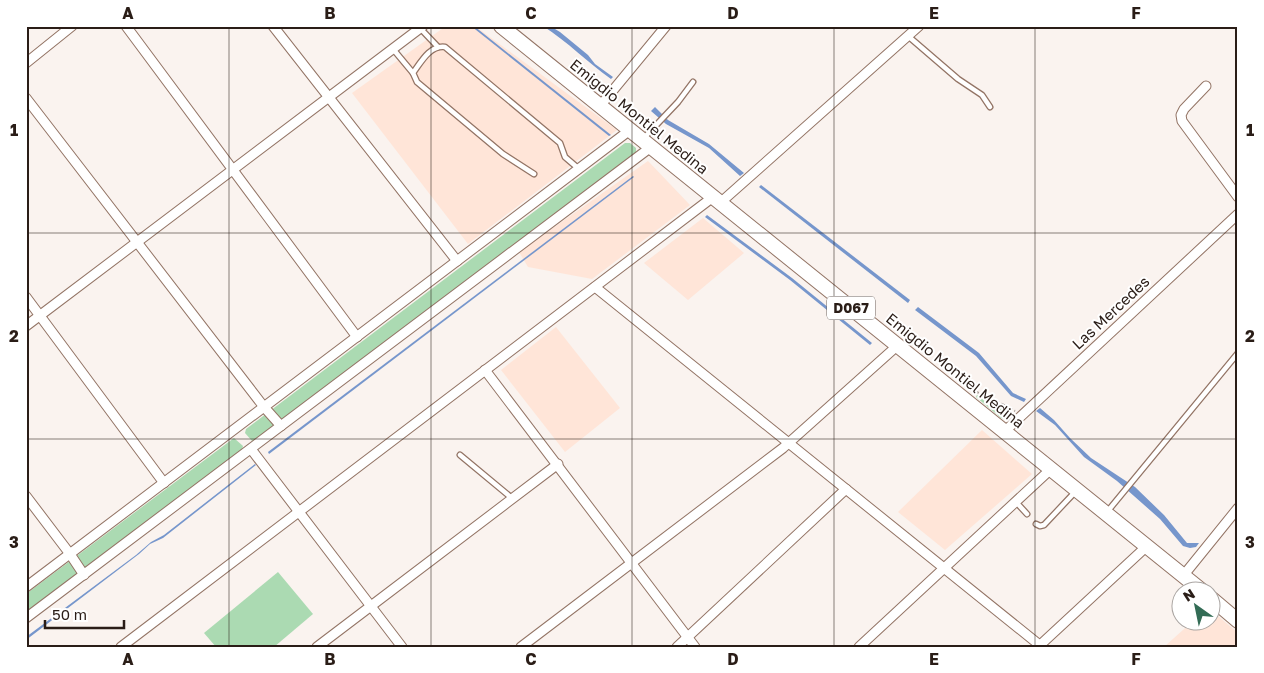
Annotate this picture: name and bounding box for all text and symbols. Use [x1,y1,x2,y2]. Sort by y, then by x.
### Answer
text: A [122,3,134,23]
text: B [324,3,336,23]
text: C [525,3,537,23]
text: D [727,3,739,23]
text: E [929,3,939,23]
text: F [1131,3,1141,23]
street label: Emigdio Montiel Medina [567,55,712,177]
text: 1 [10,120,18,140]
text: 1 [1246,120,1254,140]
street label: Las Mercedes [1068,272,1153,353]
road number: D067 [827,296,875,320]
street label: Emigdio Montiel Medina [883,309,1028,431]
text: 2 [9,326,19,346]
text: 2 [1245,326,1255,346]
text: 3 [9,532,19,552]
text: 3 [1245,532,1255,552]
north arrow [1172,580,1222,630]
text: N [1180,585,1198,605]
scale bar [45,598,124,630]
text: 50 m [52,605,87,623]
text: A [122,649,134,669]
text: B [324,649,336,669]
text: C [525,649,537,669]
text: D [727,649,739,669]
text: E [929,649,939,669]
text: F [1131,649,1141,669]

